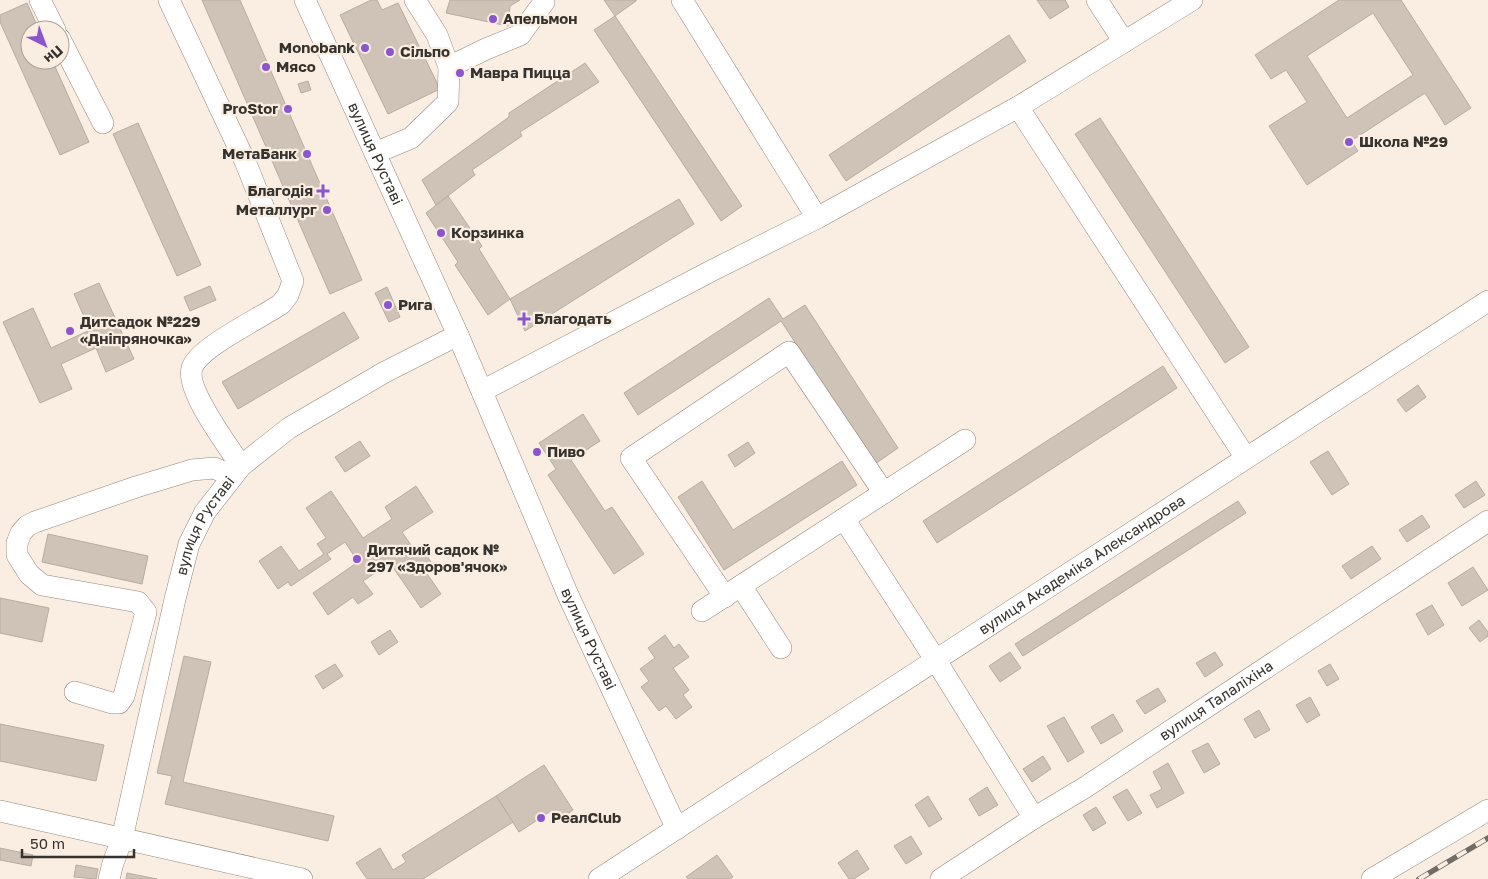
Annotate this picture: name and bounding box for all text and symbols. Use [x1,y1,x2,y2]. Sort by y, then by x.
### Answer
place label: Апельмон [503,9,578,27]
marker: Апельмон [487,13,499,25]
north arrow [20,20,70,70]
place label: Monobank [279,38,355,56]
text: Пн [41,42,67,68]
marker: Monobank [359,42,371,54]
place label: Сільпо [400,42,450,60]
marker: Сільпо [384,46,396,58]
place label: Мясо [276,57,316,75]
marker: Мясо [260,61,272,73]
place label: Мавра Пицца [470,63,571,81]
marker: Мавра Пицца [454,67,466,79]
place label: ProStor [223,99,278,117]
street label: вулиця Руставі [345,99,407,207]
marker: ProStor [282,103,294,115]
place label: Школа №29 [1359,132,1448,150]
marker: Школа №29 [1343,136,1355,148]
place label: МетаБанк [222,144,297,162]
marker: МетаБанк [301,148,313,160]
place label: Благодія [247,181,313,199]
marker: Благодія [317,185,329,197]
place label: Металлург [236,200,317,218]
marker: Металлург [321,204,333,216]
place label: Корзинка [451,223,524,241]
marker: Корзинка [435,227,447,239]
place label: Рига [398,295,433,313]
marker: Рига [382,299,394,311]
place label: Благодать [534,309,611,327]
place label: Дитсадок №229 «Дніпряночка» [80,312,201,347]
marker: Благодать [518,313,530,325]
marker: Дитсадок №229 «Дніпряночка» [64,325,76,337]
place label: Пиво [547,442,585,460]
marker: Пиво [531,446,543,458]
street label: вулиця Руставі [171,472,238,577]
street label: вулиця Академіка Александрова [975,490,1188,638]
place label: Дитячий садок № 297 «Здоров'ячок» [367,540,507,575]
marker: Дитячий садок № 297 «Здоров'ячок» [351,553,363,565]
street label: вулиця Руставі [558,585,621,692]
street label: вулиця Талаліхіна [1155,656,1276,744]
place label: РеалClub [551,808,621,826]
marker: РеалClub [535,812,547,824]
scale bar [22,826,135,858]
text: 50 m [30,834,65,852]

